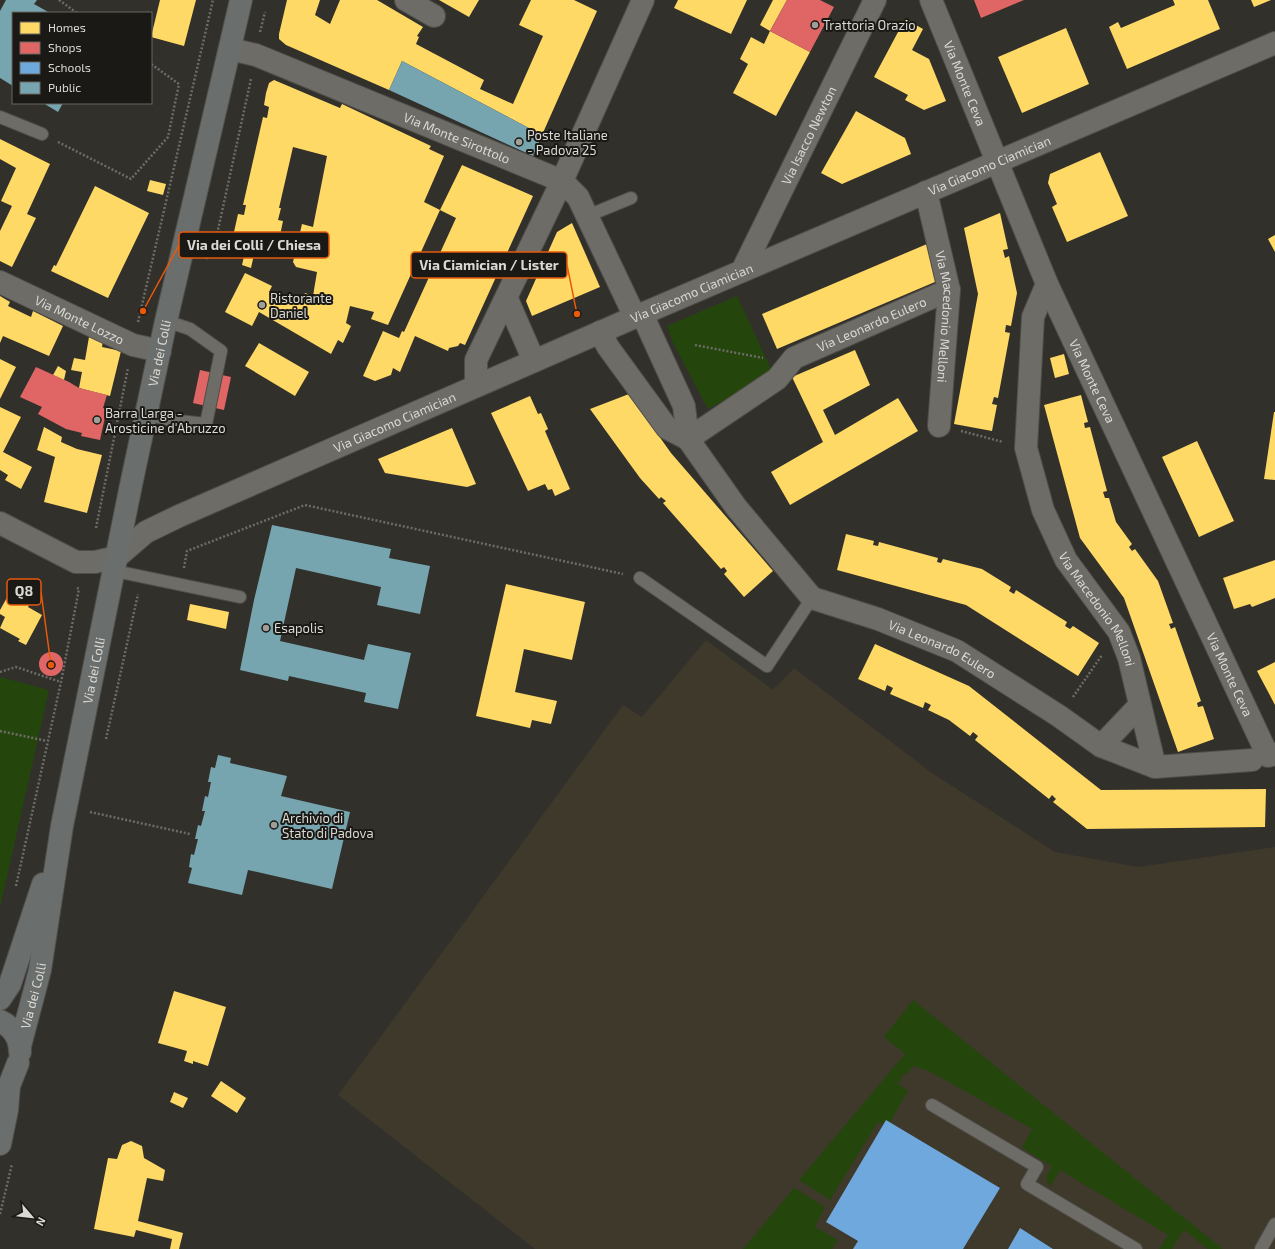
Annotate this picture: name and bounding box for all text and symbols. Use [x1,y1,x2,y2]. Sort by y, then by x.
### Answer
legend [12,12,152,104]
place label: Trattoria Orazio [823,17,916,33]
text: Homes [48,20,86,34]
marker: Trattoria Orazio [810,20,820,30]
street label: Via Monte Ceva [940,38,990,128]
text: Shops [48,40,82,54]
text: Schools [48,60,91,74]
text: Public [48,80,81,94]
street label: Via Isacco Newton [778,83,839,187]
street label: Via Monte Sirottolo [401,109,513,167]
place label: Poste Italiane - Padova 25 [527,127,608,158]
street label: Via Giacomo Ciamician [926,132,1053,199]
marker: Poste Italiane - Padova 25 [514,137,524,147]
callout: Via dei Colli / Chiesa [179,232,329,258]
text: Via dei Colli / Chiesa [187,236,321,253]
street label: Via Macedonio Melloni [932,249,957,383]
callout: Via Ciamician / Lister [411,252,567,278]
text: Via Ciamician / Lister [419,256,559,273]
street label: Via Giacomo Ciamician [628,259,755,326]
place label: Ristorante Daniel [270,290,332,321]
street label: Via Monte Lozzo [32,292,127,348]
street label: Via Leonardo Eulero [814,293,929,355]
marker: Ristorante Daniel [257,300,267,310]
street label: Via dei Colli [144,318,174,388]
street label: Via Monte Ceva [1066,337,1119,426]
street label: Via Giacomo Ciamician [331,388,458,456]
place label: Barra Larga - Arosticine d'Abruzzo [105,405,226,436]
marker: Barra Larga - Arosticine d'Abruzzo [92,415,102,425]
street label: Via Macedonio Melloni [1055,549,1139,668]
callout: Q8 [7,579,41,605]
text: Q8 [15,582,33,600]
street label: Via Leonardo Eulero [886,616,999,682]
place label: Esapolis [274,620,324,636]
marker: Esapolis [261,623,271,633]
street label: Via Monte Ceva [1203,630,1256,719]
street label: Via dei Colli [79,636,108,705]
place label: Archivio di Stato di Padova [282,810,374,841]
marker: Archivio di Stato di Padova [269,820,279,830]
street label: Via dei Colli [17,962,49,1030]
north arrow [12,1197,52,1237]
text: N [34,1215,49,1229]

